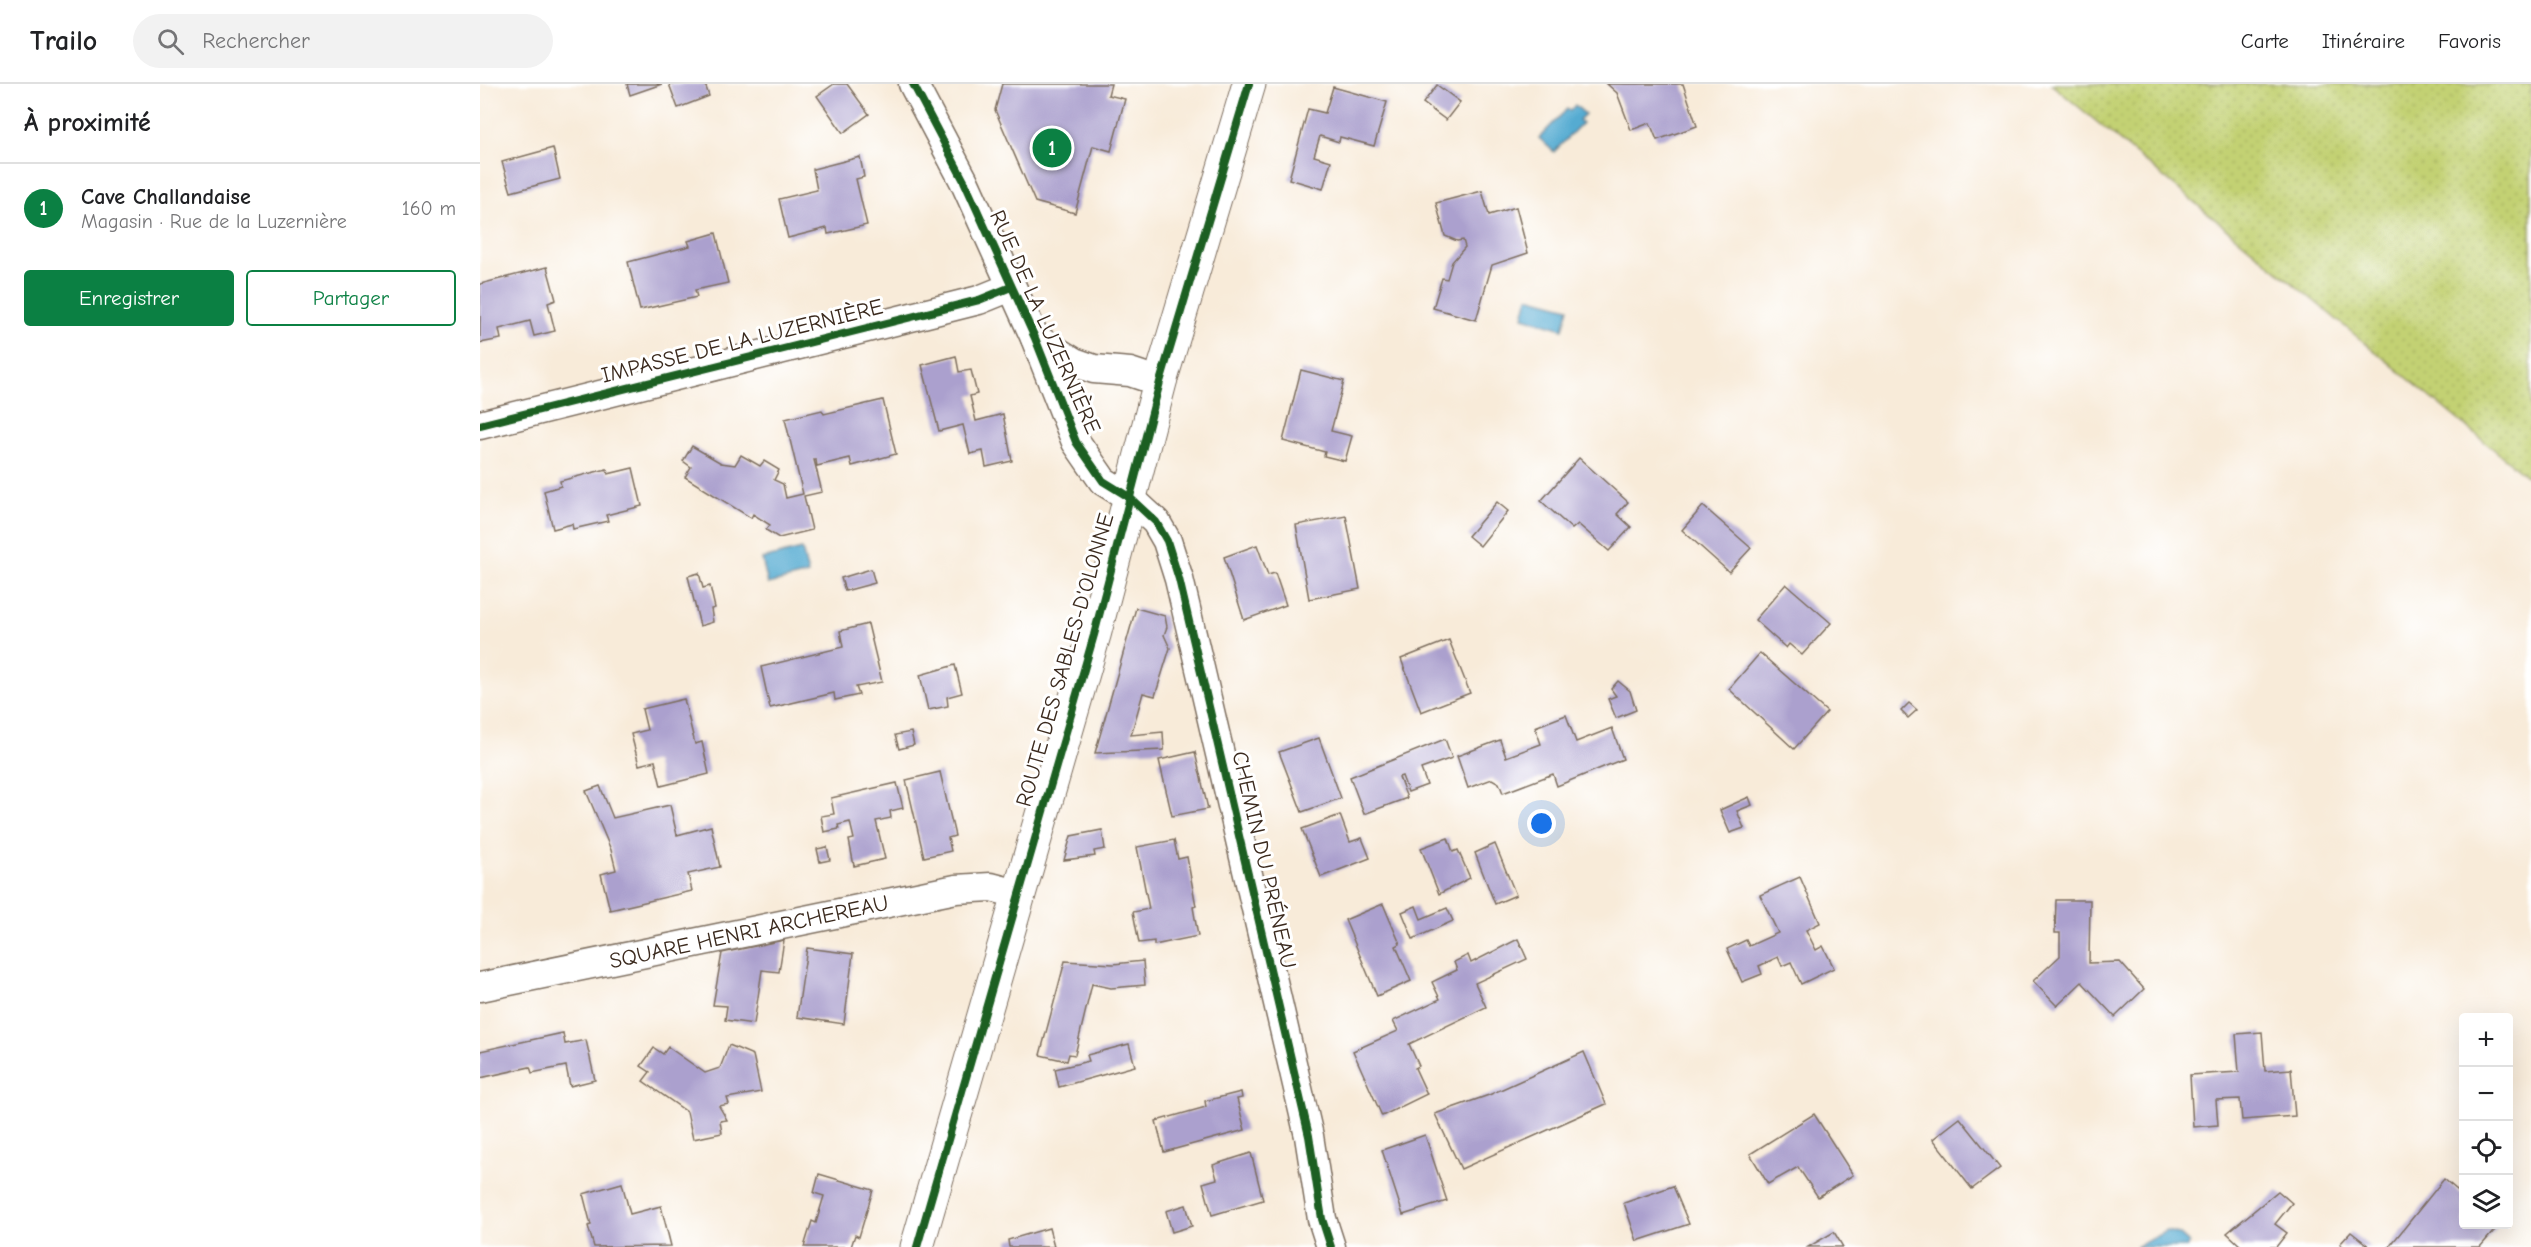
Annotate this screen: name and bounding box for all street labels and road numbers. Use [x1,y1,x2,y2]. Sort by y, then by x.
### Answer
street label: RUE DE LA LUZERNIÈRE [984,206,1106,438]
street label: IMPASSE DE LA LUZERNIÈRE [599,293,885,389]
street label: ROUTE DES SABLES-D'OLONNE [1011,510,1119,810]
street label: CHEMIN DU PRÉNEAU [1226,749,1302,971]
street label: SQUARE HENRI ARCHEREAU [607,890,891,974]

